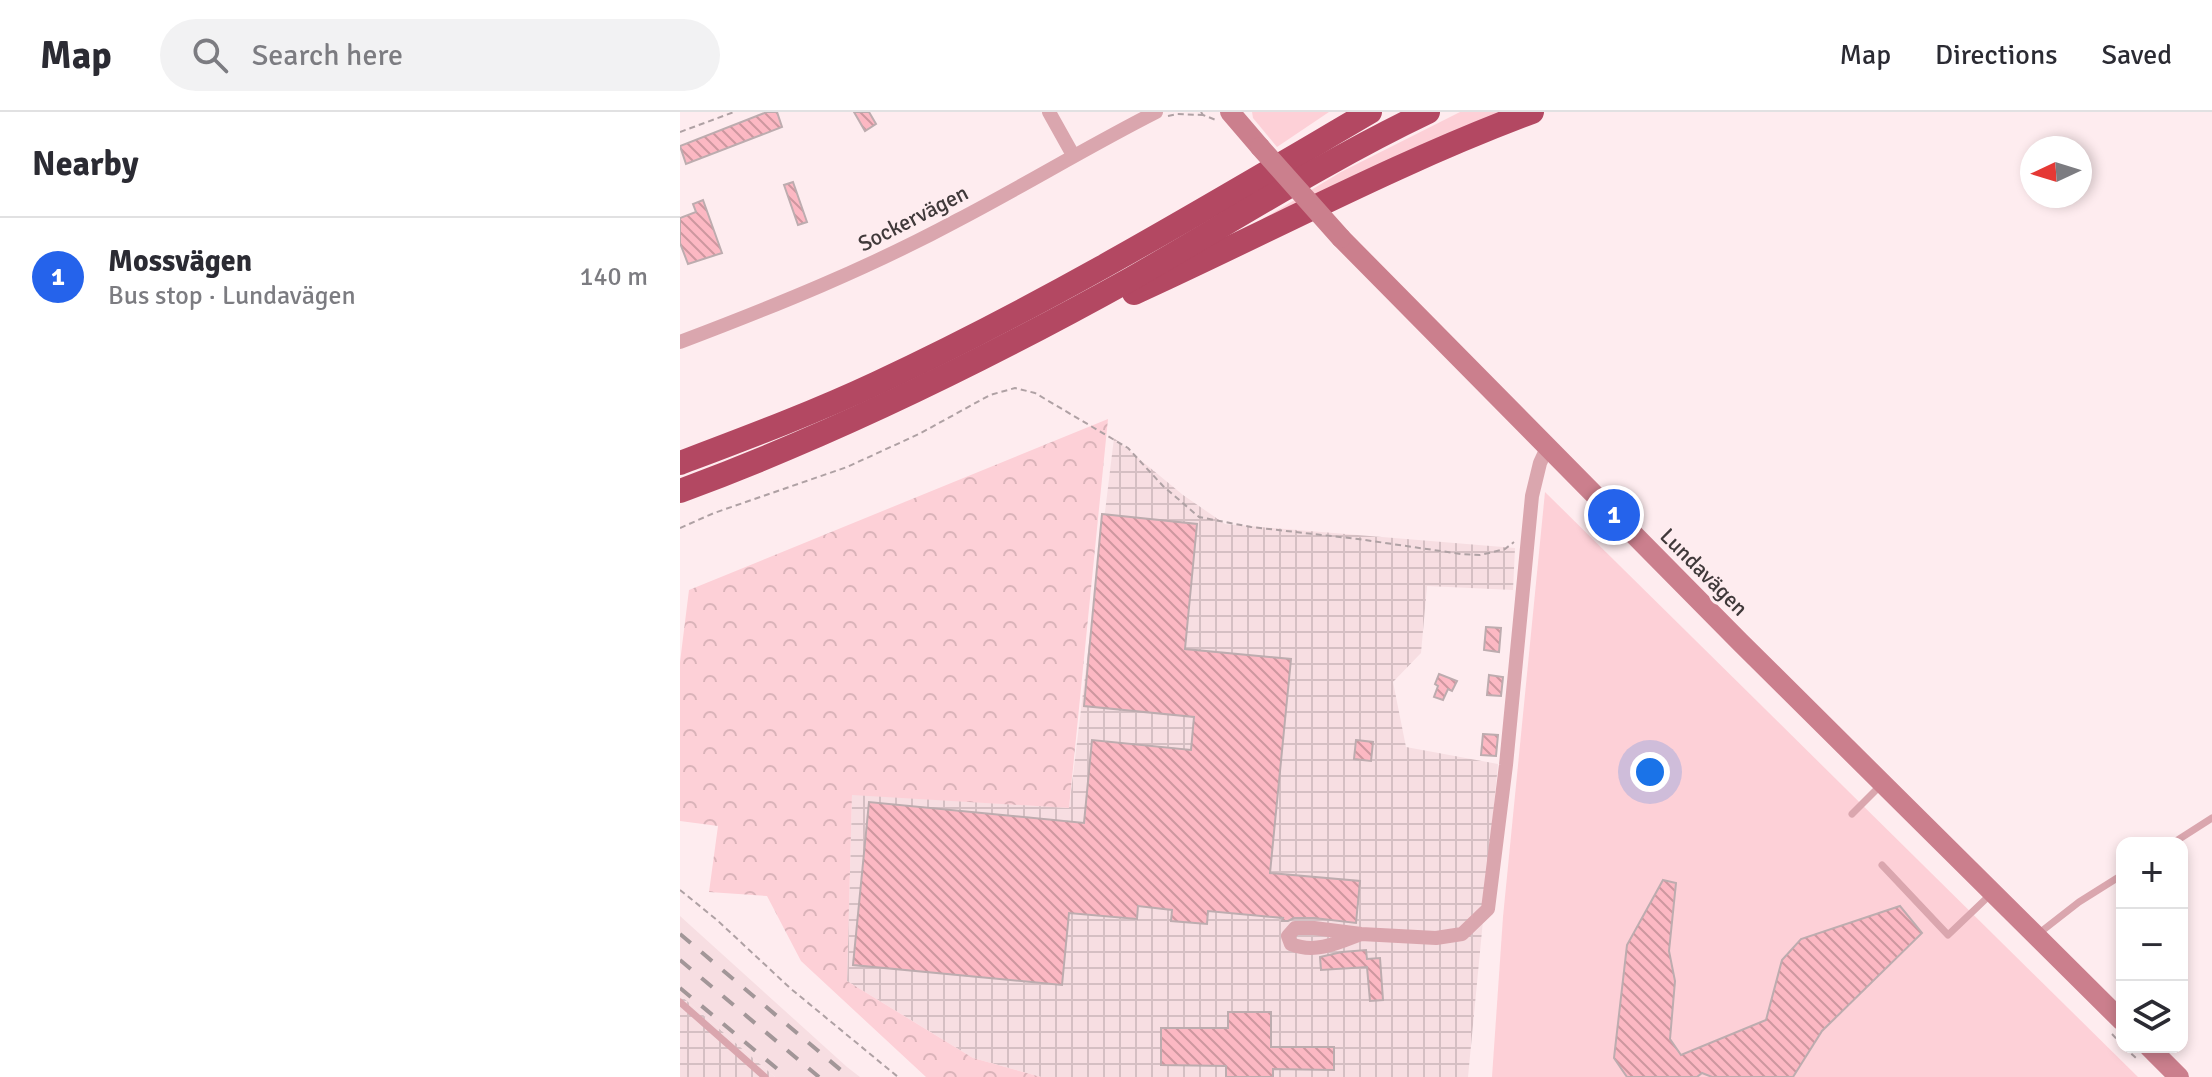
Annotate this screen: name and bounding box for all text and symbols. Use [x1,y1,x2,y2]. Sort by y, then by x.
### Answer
search box [160,19,720,91]
text: Map [40,32,112,79]
icon: search [188,33,232,77]
text: Search here [252,37,403,74]
text: Map [1839,38,1891,72]
text: Directions [1935,38,2057,72]
text: Saved [2101,38,2172,72]
north arrow [2020,136,2092,208]
text: Nearby [32,143,139,185]
street label: Sockervägen [853,179,973,257]
text: Mossvägen [108,243,252,280]
text: 1 [51,261,65,293]
text: 140 m [579,261,648,293]
text: Bus stop · Lundavägen [108,280,356,312]
pin: 1 [1588,485,1640,545]
street label: Lundavägen [1654,522,1754,622]
your location [1630,752,1670,792]
map controls [2116,837,2188,1053]
button: + [2116,837,2188,909]
button: − [2116,909,2188,981]
button: layers [2116,981,2188,1053]

